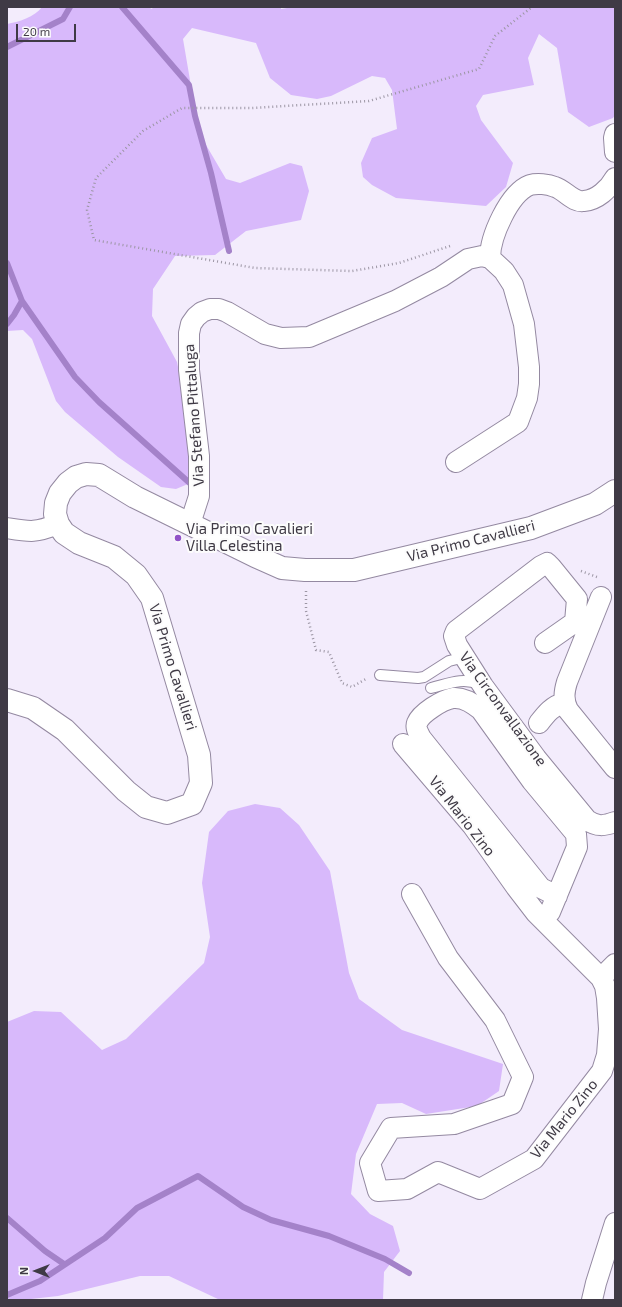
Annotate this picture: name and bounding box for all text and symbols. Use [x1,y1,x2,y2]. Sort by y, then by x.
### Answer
scale bar [18,16,78,42]
text: 20 m [23,24,50,38]
street label: Via Stefano Pittaluga [180,343,208,487]
street label: Via Primo Cavallieri [405,516,537,566]
place label: Via Primo Cavalieri Villa Celestina [186,520,313,555]
marker: Via Primo Cavalieri Villa Celestina [173,533,183,543]
street label: Via Primo Cavallieri [145,602,201,732]
street label: Via Circonvallazione [455,648,551,770]
street label: Via Mario Zino [425,772,499,860]
street label: Via Mario Zino [527,1076,601,1162]
north arrow [16,1251,56,1291]
text: N [17,1267,30,1275]

